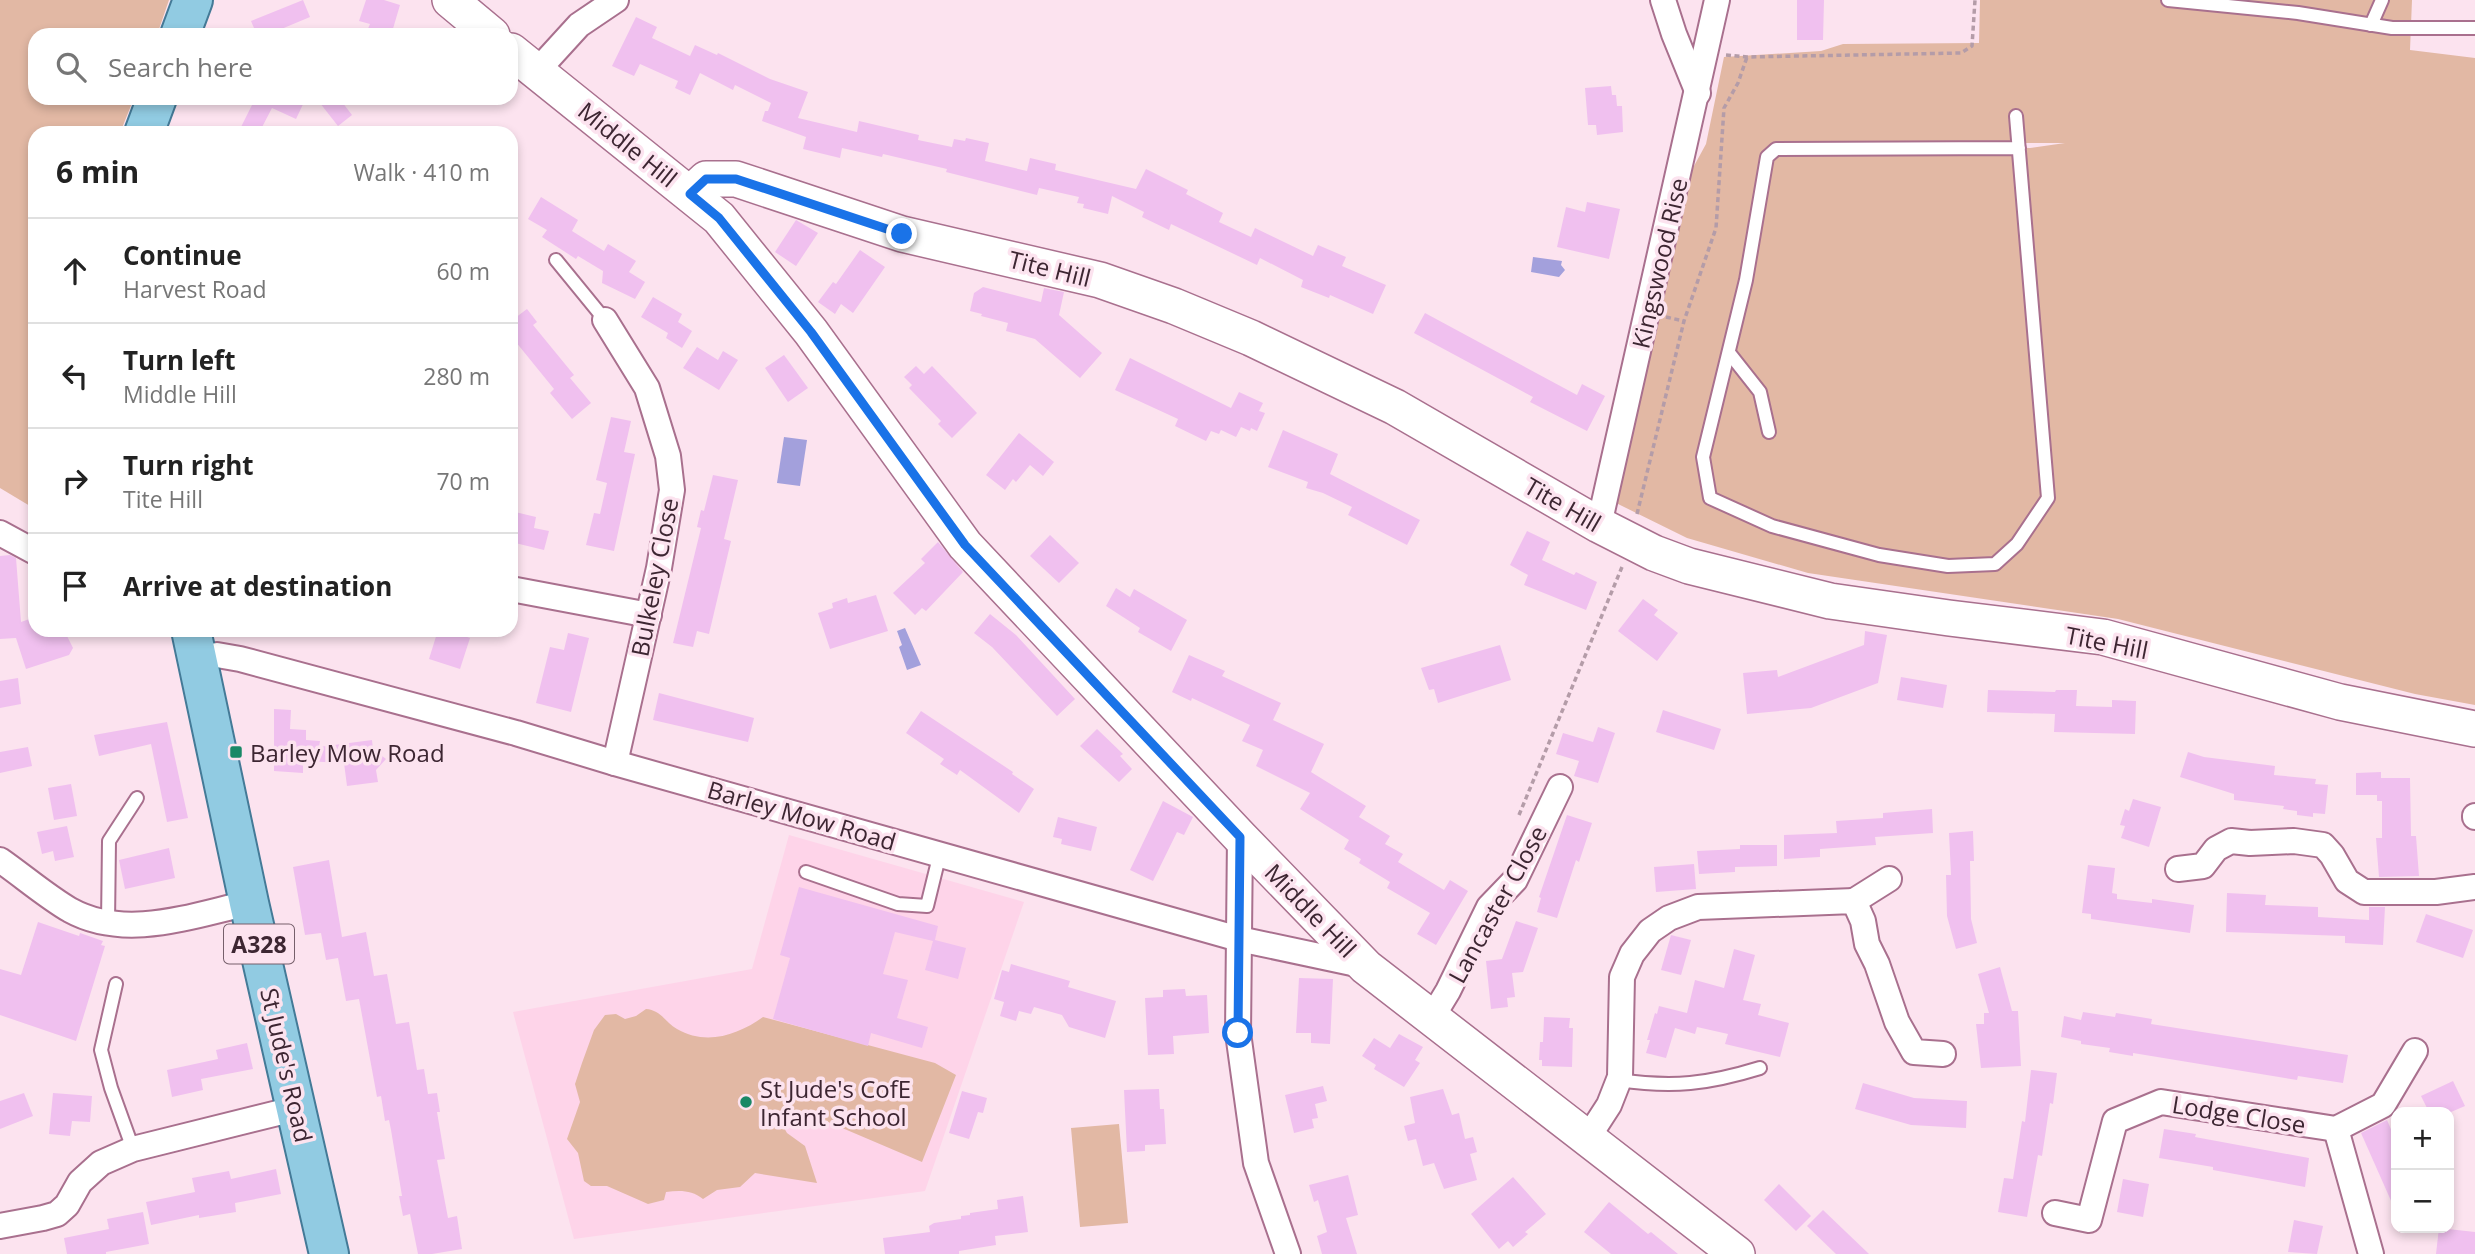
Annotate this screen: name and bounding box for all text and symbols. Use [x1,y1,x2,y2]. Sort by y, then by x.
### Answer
search box [28,28,518,105]
icon: search [52,48,90,86]
text: Search here [108,49,253,85]
street label: Middle Hill [572,94,684,194]
text: 6 min [56,151,139,192]
text: Walk · 410 m [353,156,490,188]
street label: Kingswood Rise [1623,174,1695,352]
route end [886,218,917,249]
text: Continue [123,237,242,273]
street label: Tite Hill [1006,242,1094,294]
icon: ahead [56,252,94,290]
text: 60 m [436,255,490,287]
text: Harvest Road [123,273,267,305]
text: Turn left [123,342,235,378]
icon: left [56,357,94,395]
text: 280 m [423,360,490,392]
text: Middle Hill [123,378,237,410]
text: Turn right [123,447,254,483]
icon: right [56,462,94,500]
text: 70 m [436,465,490,497]
street label: Tite Hill [1519,469,1607,539]
text: Tite Hill [123,483,203,515]
street label: Bulkeley Close [622,495,686,659]
icon: arrive [56,567,94,605]
text: Arrive at destination [123,568,392,604]
street label: Tite Hill [2063,618,2151,666]
place label: Barley Mow Road [250,736,445,769]
marker: Barley Mow Road [228,744,244,760]
street label: Barley Mow Road [704,772,900,858]
street label: Lancaster Close [1440,819,1554,989]
street label: Middle Hill [1258,856,1364,964]
road number: A328 [224,925,294,964]
street label: St Jude's Road [253,985,321,1145]
route start [1222,1017,1253,1048]
place label: St Jude's CofE Infant School [760,1072,911,1133]
street label: Lodge Close [2170,1087,2308,1141]
marker: St Jude's CofE Infant School [738,1094,754,1110]
map controls [2391,1107,2454,1233]
button: + [2391,1107,2454,1170]
button: − [2391,1170,2454,1233]

